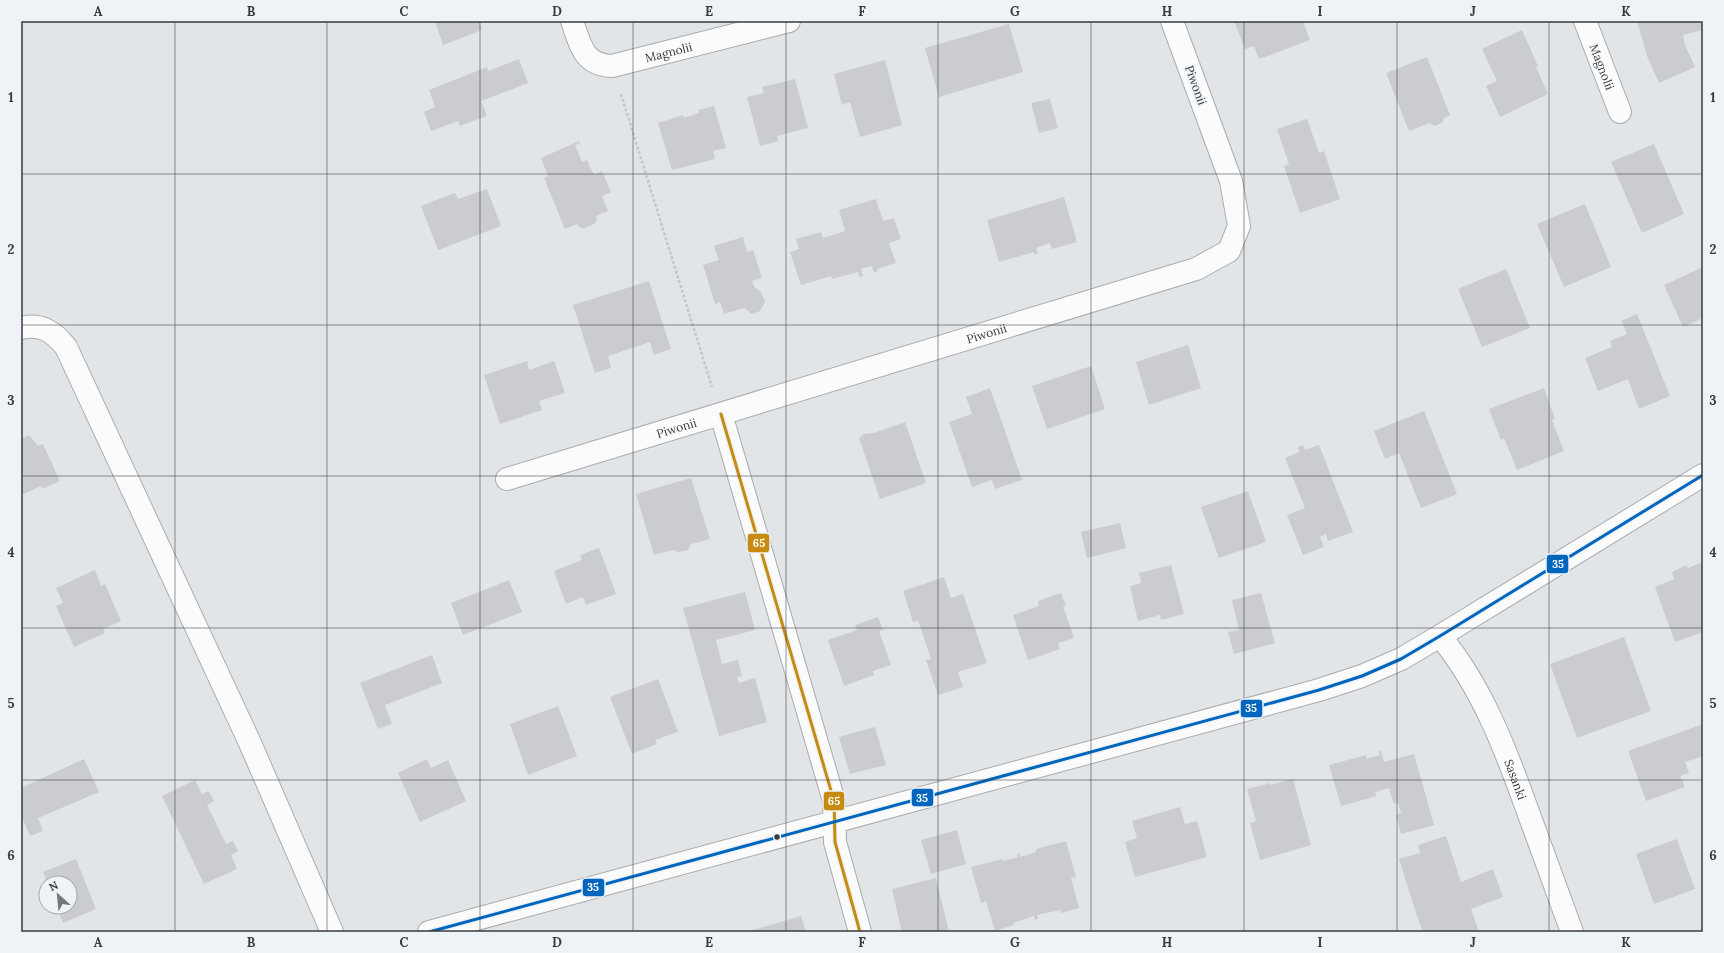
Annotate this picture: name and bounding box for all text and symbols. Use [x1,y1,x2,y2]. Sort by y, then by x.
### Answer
text: A [94,3,103,20]
text: B [247,3,256,20]
text: C [400,3,409,20]
text: D [552,3,562,20]
text: E [705,3,713,20]
text: F [858,3,866,20]
text: G [1010,3,1020,20]
text: H [1162,3,1172,20]
text: I [1317,3,1323,20]
text: J [1470,3,1476,20]
text: K [1621,3,1631,20]
street label: Magnolii [643,38,694,65]
street label: Magnolii [1587,42,1618,92]
street label: Piwonii [1182,63,1210,107]
text: 1 [8,89,14,106]
text: 1 [1710,89,1716,106]
text: 2 [8,241,15,258]
text: 2 [1710,241,1717,258]
street label: Piwonii [964,320,1008,346]
text: 3 [7,392,15,409]
text: 3 [1709,392,1717,409]
street label: Piwonii [654,414,698,441]
line badge: 65 [747,533,770,553]
text: 65 [753,536,765,550]
text: 4 [7,544,15,561]
text: 4 [1709,544,1717,561]
line badge: 35 [1546,554,1569,574]
text: 35 [1552,557,1564,571]
text: 5 [7,695,15,712]
text: 5 [1709,695,1717,712]
line badge: 35 [1240,699,1263,718]
text: 35 [1245,701,1257,715]
street label: Sasanki [1502,757,1530,802]
line badge: 35 [911,788,934,807]
line badge: 65 [823,791,845,811]
text: 35 [916,791,928,805]
text: 65 [828,794,840,808]
unlabelled marker [772,832,782,842]
text: 6 [7,847,15,864]
text: 6 [1709,847,1717,864]
north arrow [38,875,78,915]
text: N [46,878,61,894]
line badge: 35 [582,878,605,897]
text: 35 [587,880,599,894]
text: A [94,934,103,951]
text: B [247,934,256,951]
text: C [400,934,409,951]
text: D [552,934,562,951]
text: E [705,934,713,951]
text: F [858,934,866,951]
text: G [1010,934,1020,951]
text: H [1162,934,1172,951]
text: I [1317,934,1323,951]
text: J [1470,934,1476,951]
text: K [1621,934,1631,951]

